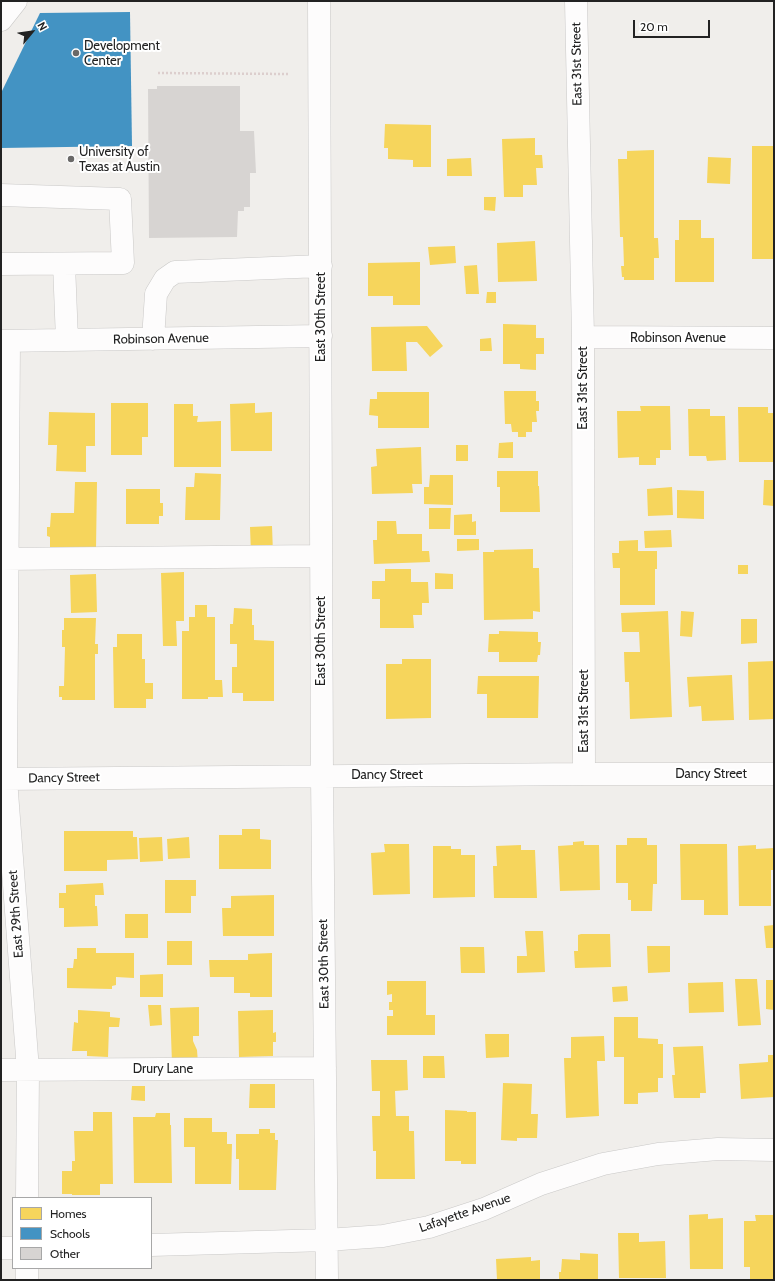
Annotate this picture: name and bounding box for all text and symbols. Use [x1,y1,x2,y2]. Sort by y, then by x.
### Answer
north arrow [12,12,52,52]
scale bar [635,12,712,38]
text: N [34,19,51,33]
text: 20 m [640,19,668,34]
street label: East 31st Street [568,22,586,106]
place label: Development Center [84,38,160,69]
marker: Development Center [71,48,81,58]
place label: University of Texas at Austin [79,144,160,175]
marker: University of Texas at Austin [66,154,76,164]
street label: East 30th Street [313,272,329,362]
street label: Robinson Avenue [113,330,209,348]
street label: Robinson Avenue [630,330,726,346]
street label: East 31st Street [575,346,591,430]
street label: East 30th Street [313,596,329,686]
street label: East 31st Street [576,669,592,753]
street label: Dancy Street [675,766,747,782]
street label: Dancy Street [351,767,423,783]
street label: Dancy Street [28,770,100,786]
street label: East 29th Street [5,870,27,958]
street label: East 30th Street [315,919,333,1009]
street label: Drury Lane [133,1061,193,1077]
street label: Lafayette Avenue [417,1190,513,1236]
legend [12,1197,152,1269]
text: Homes [50,1206,87,1221]
text: Schools [50,1226,90,1241]
text: Other [50,1246,80,1261]

